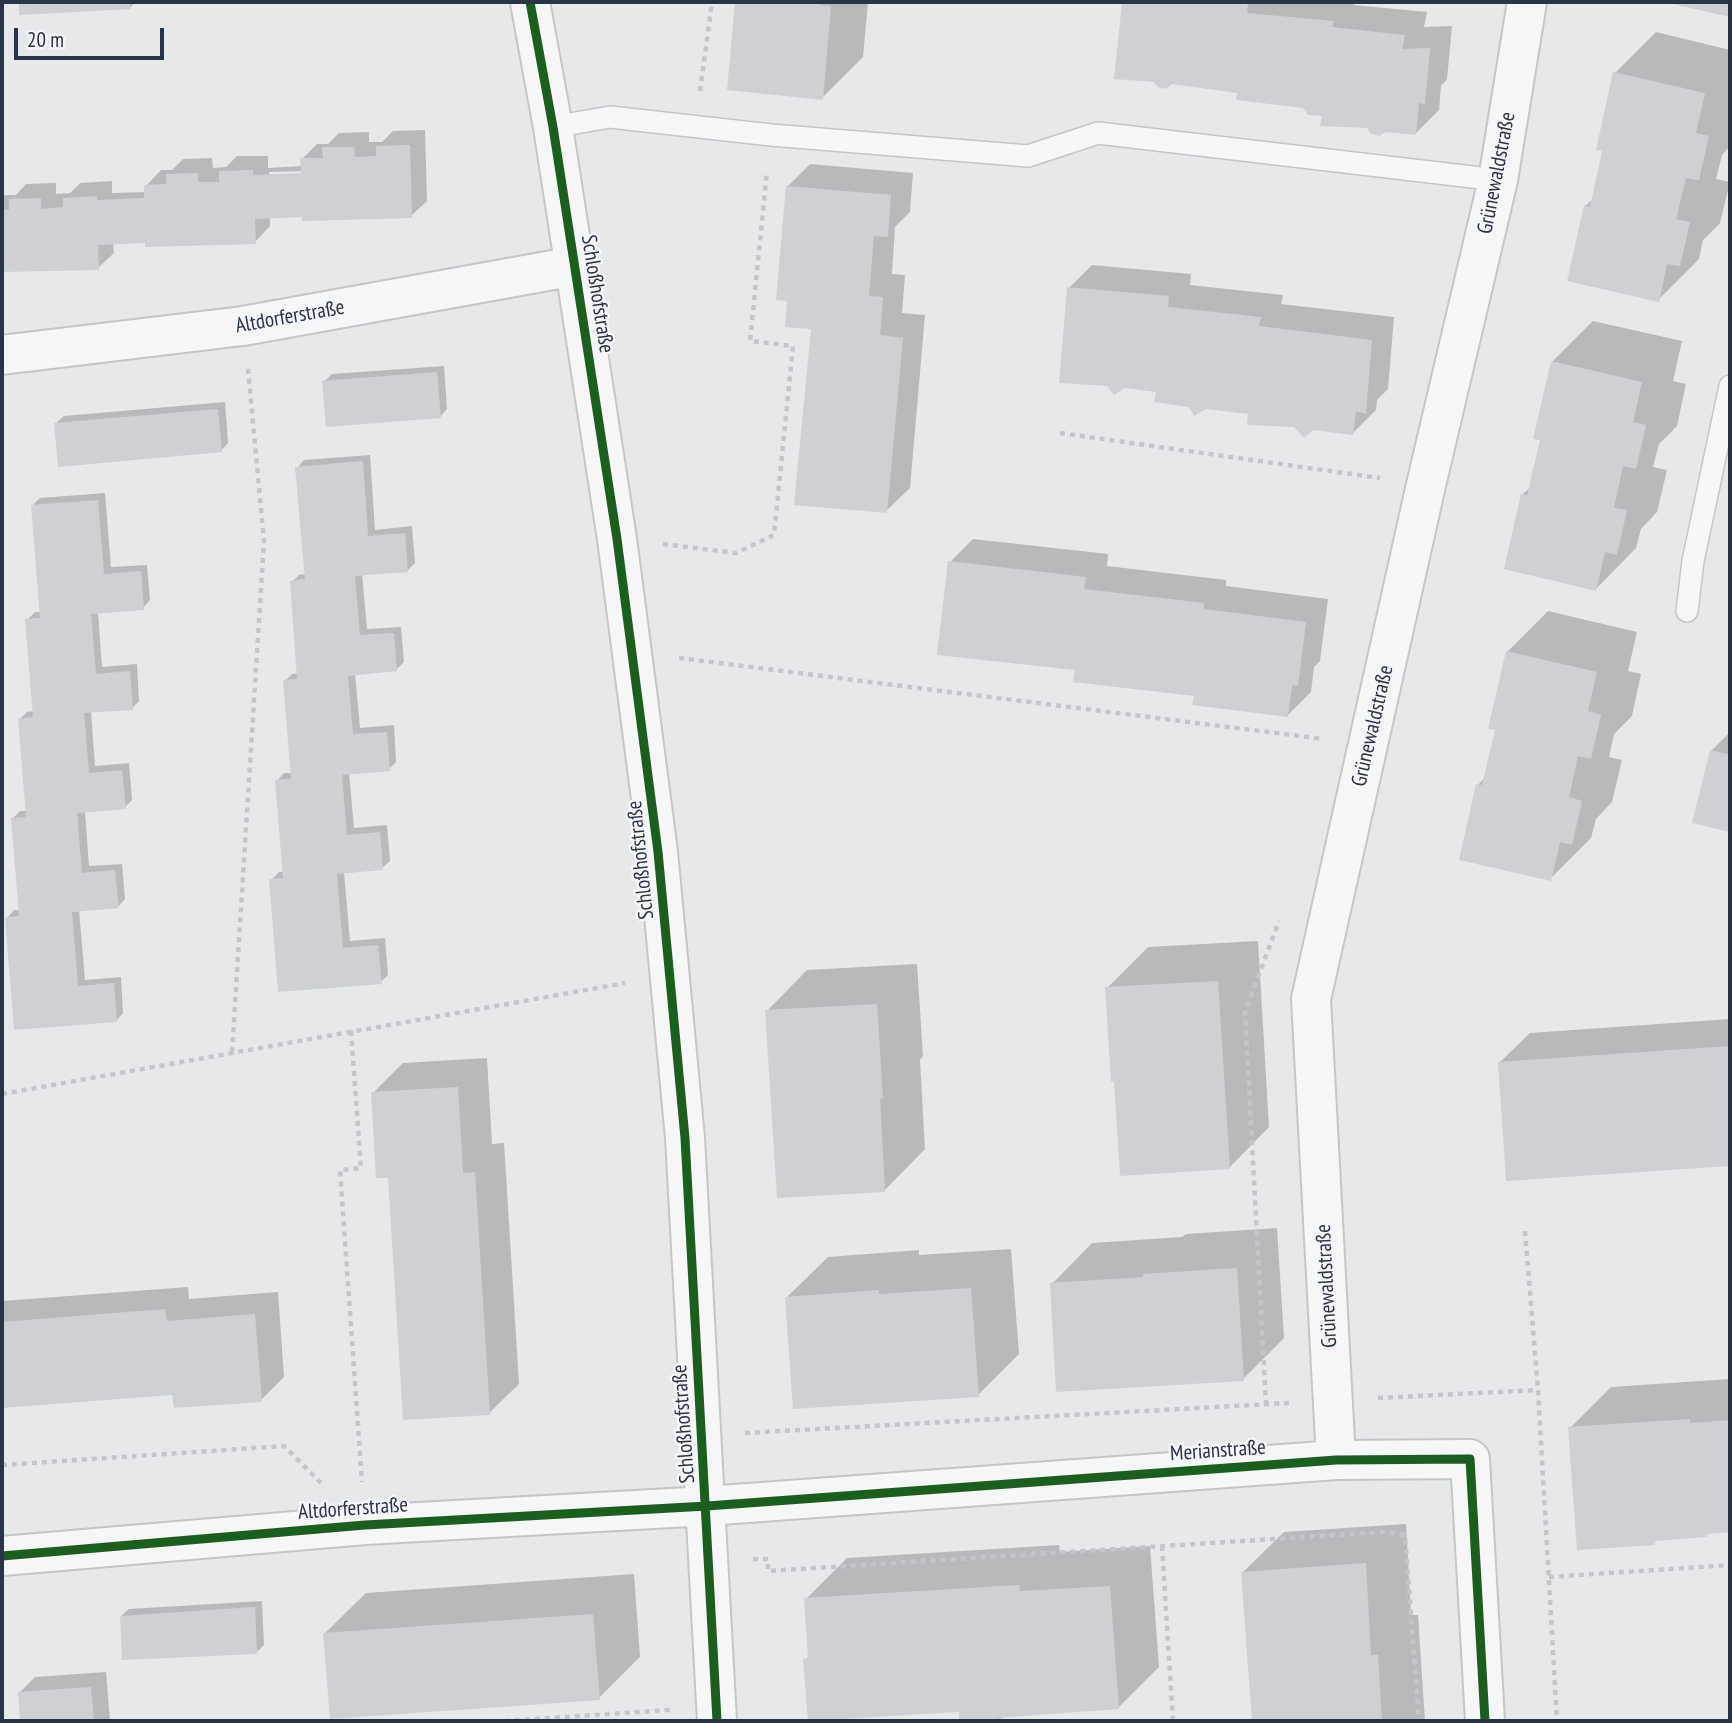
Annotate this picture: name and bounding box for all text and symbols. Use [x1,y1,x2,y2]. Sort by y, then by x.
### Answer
scale bar [18,14,168,58]
text: 20 m [27,26,64,53]
street label: Grünewaldstraße [1473,110,1521,236]
street label: Schloßhofstraße [575,233,619,355]
street label: Altdorferstraße [234,295,346,339]
street label: Grünewaldstraße [1347,663,1399,789]
street label: Schloßhofstraße [622,799,660,921]
street label: Grünewaldstraße [1311,1224,1343,1348]
street label: Schloßhofstraße [667,1364,701,1484]
street label: Merianstraße [1169,1435,1267,1467]
street label: Altdorferstraße [297,1493,409,1525]

